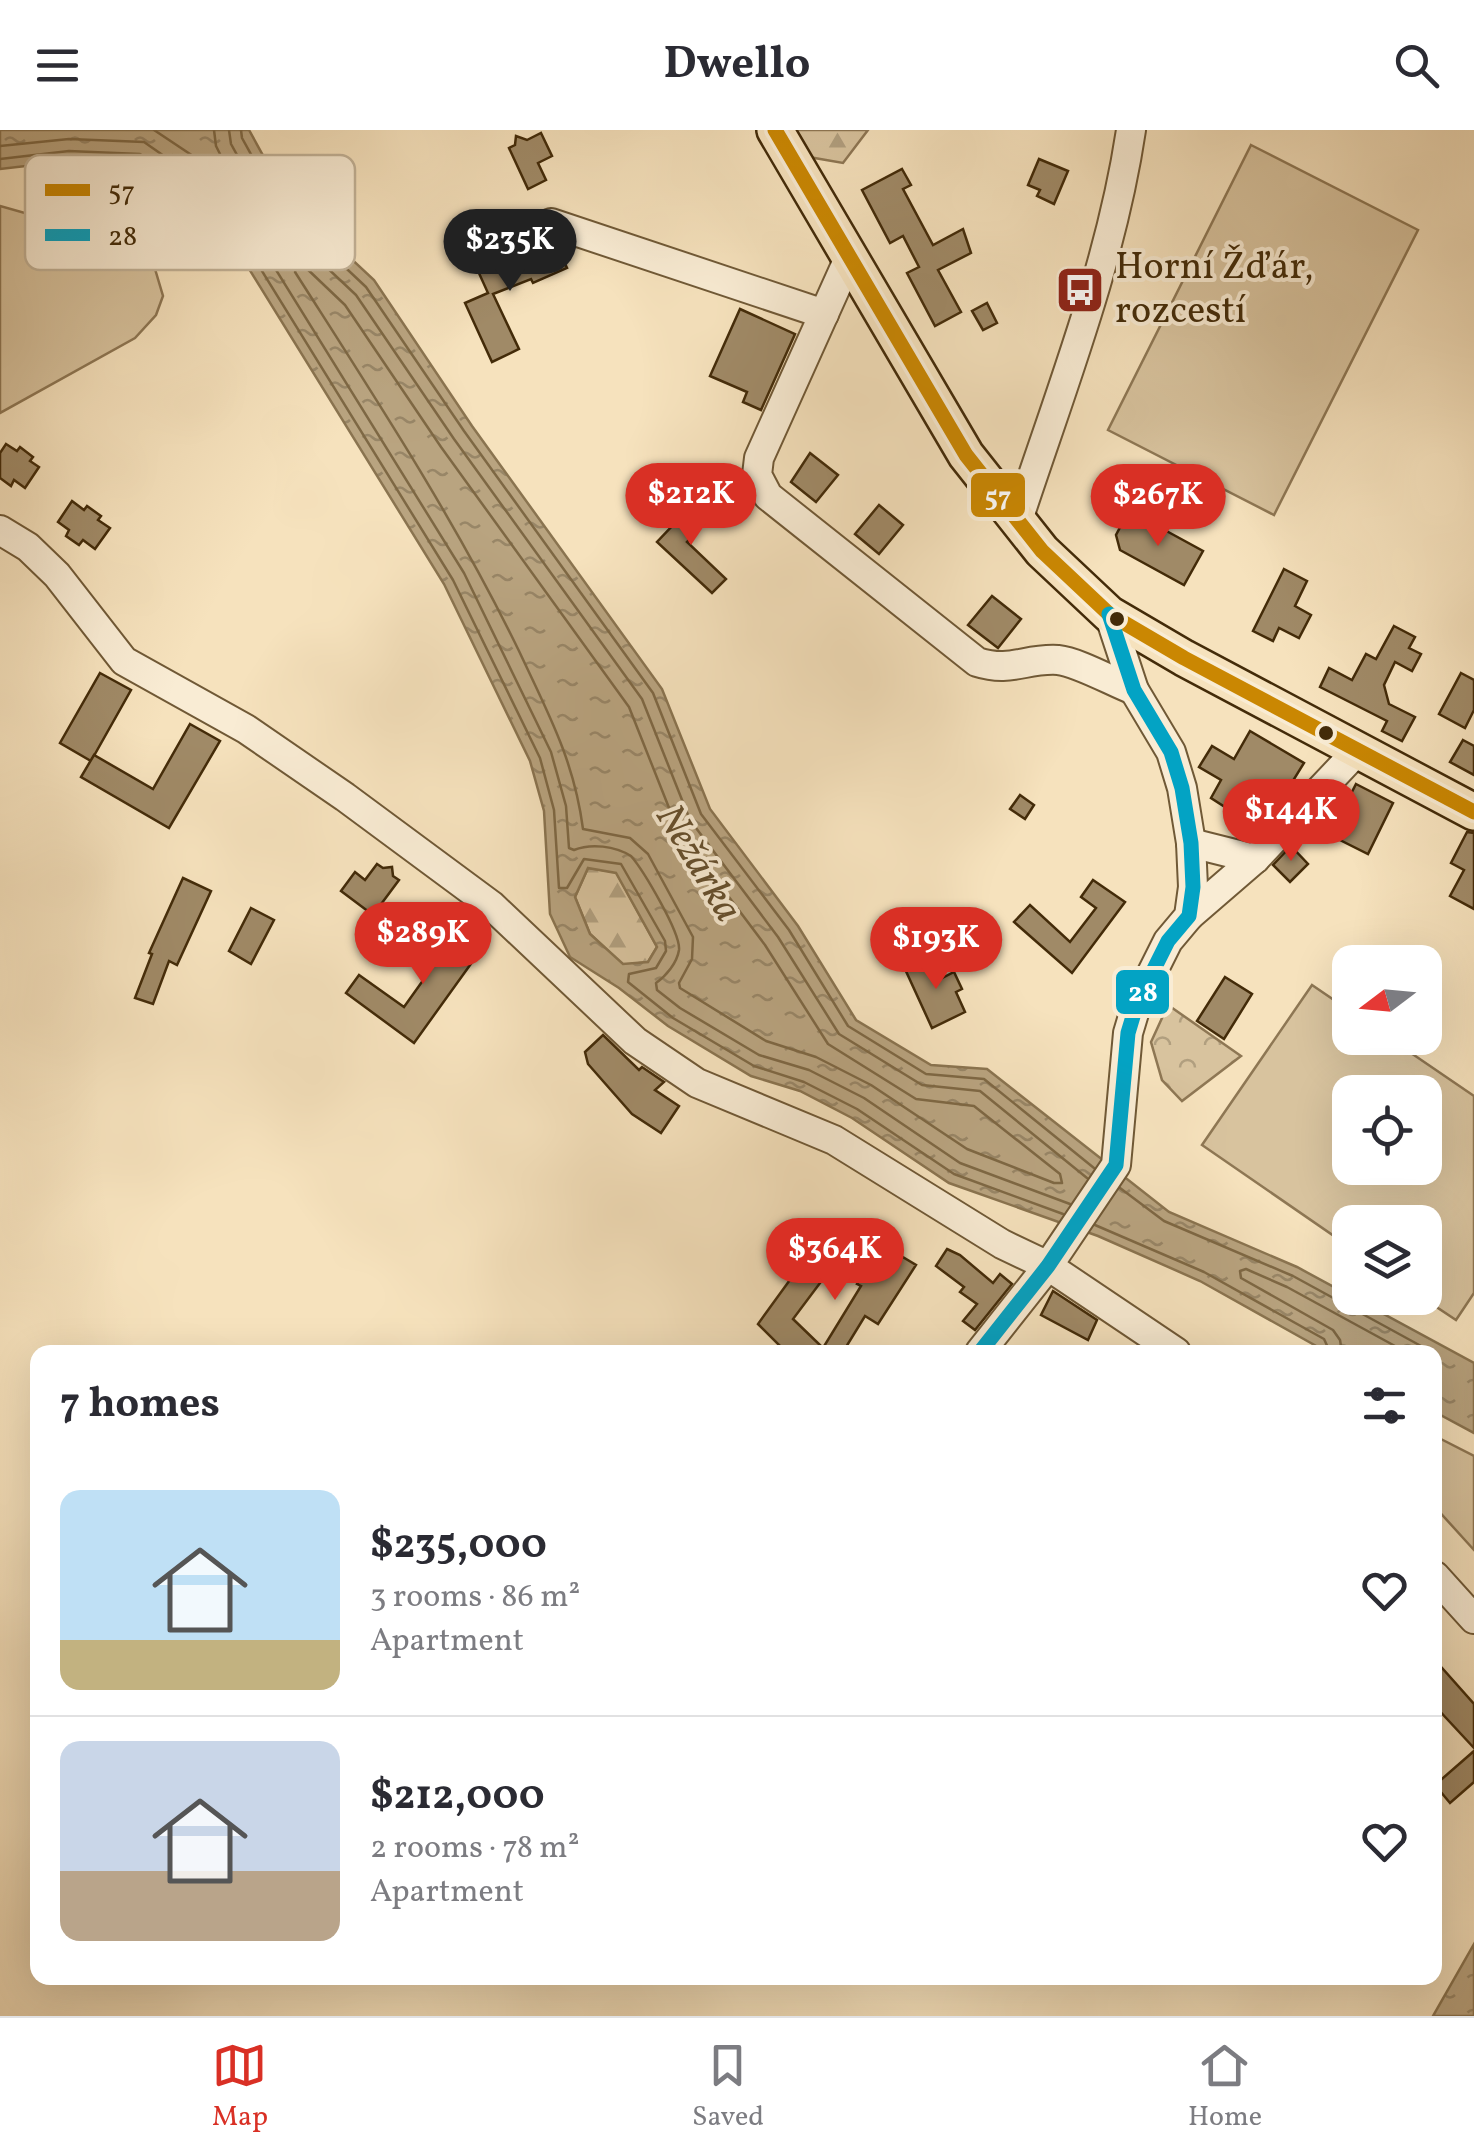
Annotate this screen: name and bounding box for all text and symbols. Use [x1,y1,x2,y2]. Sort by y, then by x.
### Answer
text: Dwello [663,34,811,97]
icon: menu [30,38,85,93]
icon: search [1389,38,1444,93]
legend [25,155,355,270]
text: 57 [108,173,135,212]
pin: $235K [440,209,580,294]
text: 28 [108,218,137,257]
text: $235K [466,219,554,263]
place label: Horní Žďár, rozcestí [1115,242,1314,339]
bus stop icon: Horní Žďár, rozcestí [1054,264,1106,316]
pin: $212K [621,463,761,548]
pin: $267K [1088,464,1228,549]
line badge: 57 [969,471,1027,519]
text: $212K [647,473,735,517]
text: $267K [1113,474,1203,518]
text: 57 [985,478,1011,517]
unlabelled marker [1107,609,1127,629]
unlabelled marker [1316,723,1336,743]
pin: $144K [1221,779,1361,864]
text: $144K [1245,789,1337,833]
water label: Nežárka [640,795,754,933]
pin: $289K [353,902,493,987]
pin: $193K [866,907,1006,992]
text: $289K [377,912,469,956]
text: $193K [892,917,980,961]
north arrow [1332,945,1442,1055]
map controls [1332,945,1442,1315]
line badge: 28 [1114,968,1171,1016]
text: 28 [1128,974,1158,1013]
button: locate [1332,1075,1442,1185]
button: layers [1332,1205,1442,1315]
pin: $364K [765,1218,905,1303]
text: $364K [788,1228,882,1272]
text: 7 homes [60,1376,220,1435]
icon: filters [1357,1378,1412,1433]
text: $235,000 [370,1517,547,1576]
icon: home [140,1530,260,1650]
icon: heart [1357,1563,1412,1618]
text: 3 rooms · 86 m² [370,1576,580,1620]
text: Apartment [370,1620,524,1664]
text: $212,000 [370,1768,545,1827]
icon: home [140,1781,260,1901]
icon: heart [1357,1814,1412,1869]
text: 2 rooms · 78 m² [370,1827,580,1871]
text: Apartment [370,1871,524,1915]
tab: Map [212,2038,268,2137]
tab: Saved [692,2038,764,2137]
tab: Home [1188,2038,1262,2137]

